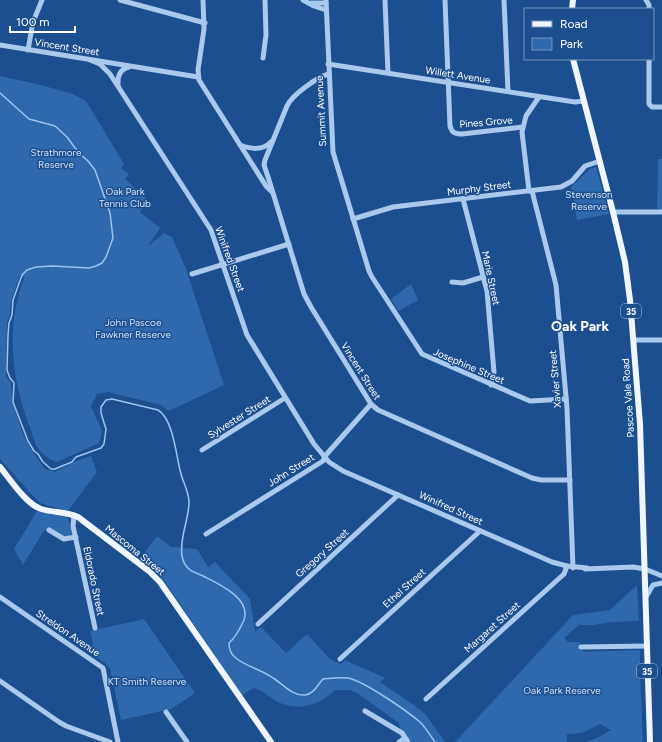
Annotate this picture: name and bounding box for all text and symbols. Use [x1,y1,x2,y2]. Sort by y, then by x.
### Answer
scale bar [10,8,75,34]
legend [524,8,654,60]
text: 100 m [16,15,50,29]
text: Road [560,17,588,31]
street label: Vincent Street [34,35,101,59]
text: Park [560,37,583,51]
street label: Willett Avenue [425,63,492,87]
street label: Summit Avenue [313,75,329,147]
street label: Pines Grove [459,113,514,131]
park label: Strathmore Reserve [31,146,82,171]
street label: Murphy Street [446,178,512,198]
park label: Oak Park Tennis Club [99,185,151,210]
park label: Stevenson Reserve [565,188,613,213]
street label: Winifred Street [212,225,248,294]
street label: Marie Street [479,250,503,307]
road number: 35 [621,304,641,318]
park label: John Pascoe Fawkner Reserve [95,316,171,341]
district label: Oak Park [551,318,609,335]
street label: Vincent Street [338,340,384,402]
street label: Josephine Street [431,345,507,387]
street label: Xavier Street [546,349,564,408]
street label: Pascoe Vale Road [619,358,637,438]
street label: Sylvester Street [205,392,273,442]
street label: John Street [265,450,317,489]
street label: Winifred Street [417,488,485,528]
street label: Mascoma Street [102,522,168,578]
street label: Gregory Street [293,526,351,580]
street label: Eldorado Street [80,545,108,617]
street label: Ethel Street [380,565,428,611]
street label: Margaret Street [461,598,523,656]
street label: Streldon Avenue [33,607,103,660]
road number: 35 [637,664,657,678]
park label: KT Smith Reserve [108,675,187,688]
park label: Oak Park Reserve [523,684,601,697]

